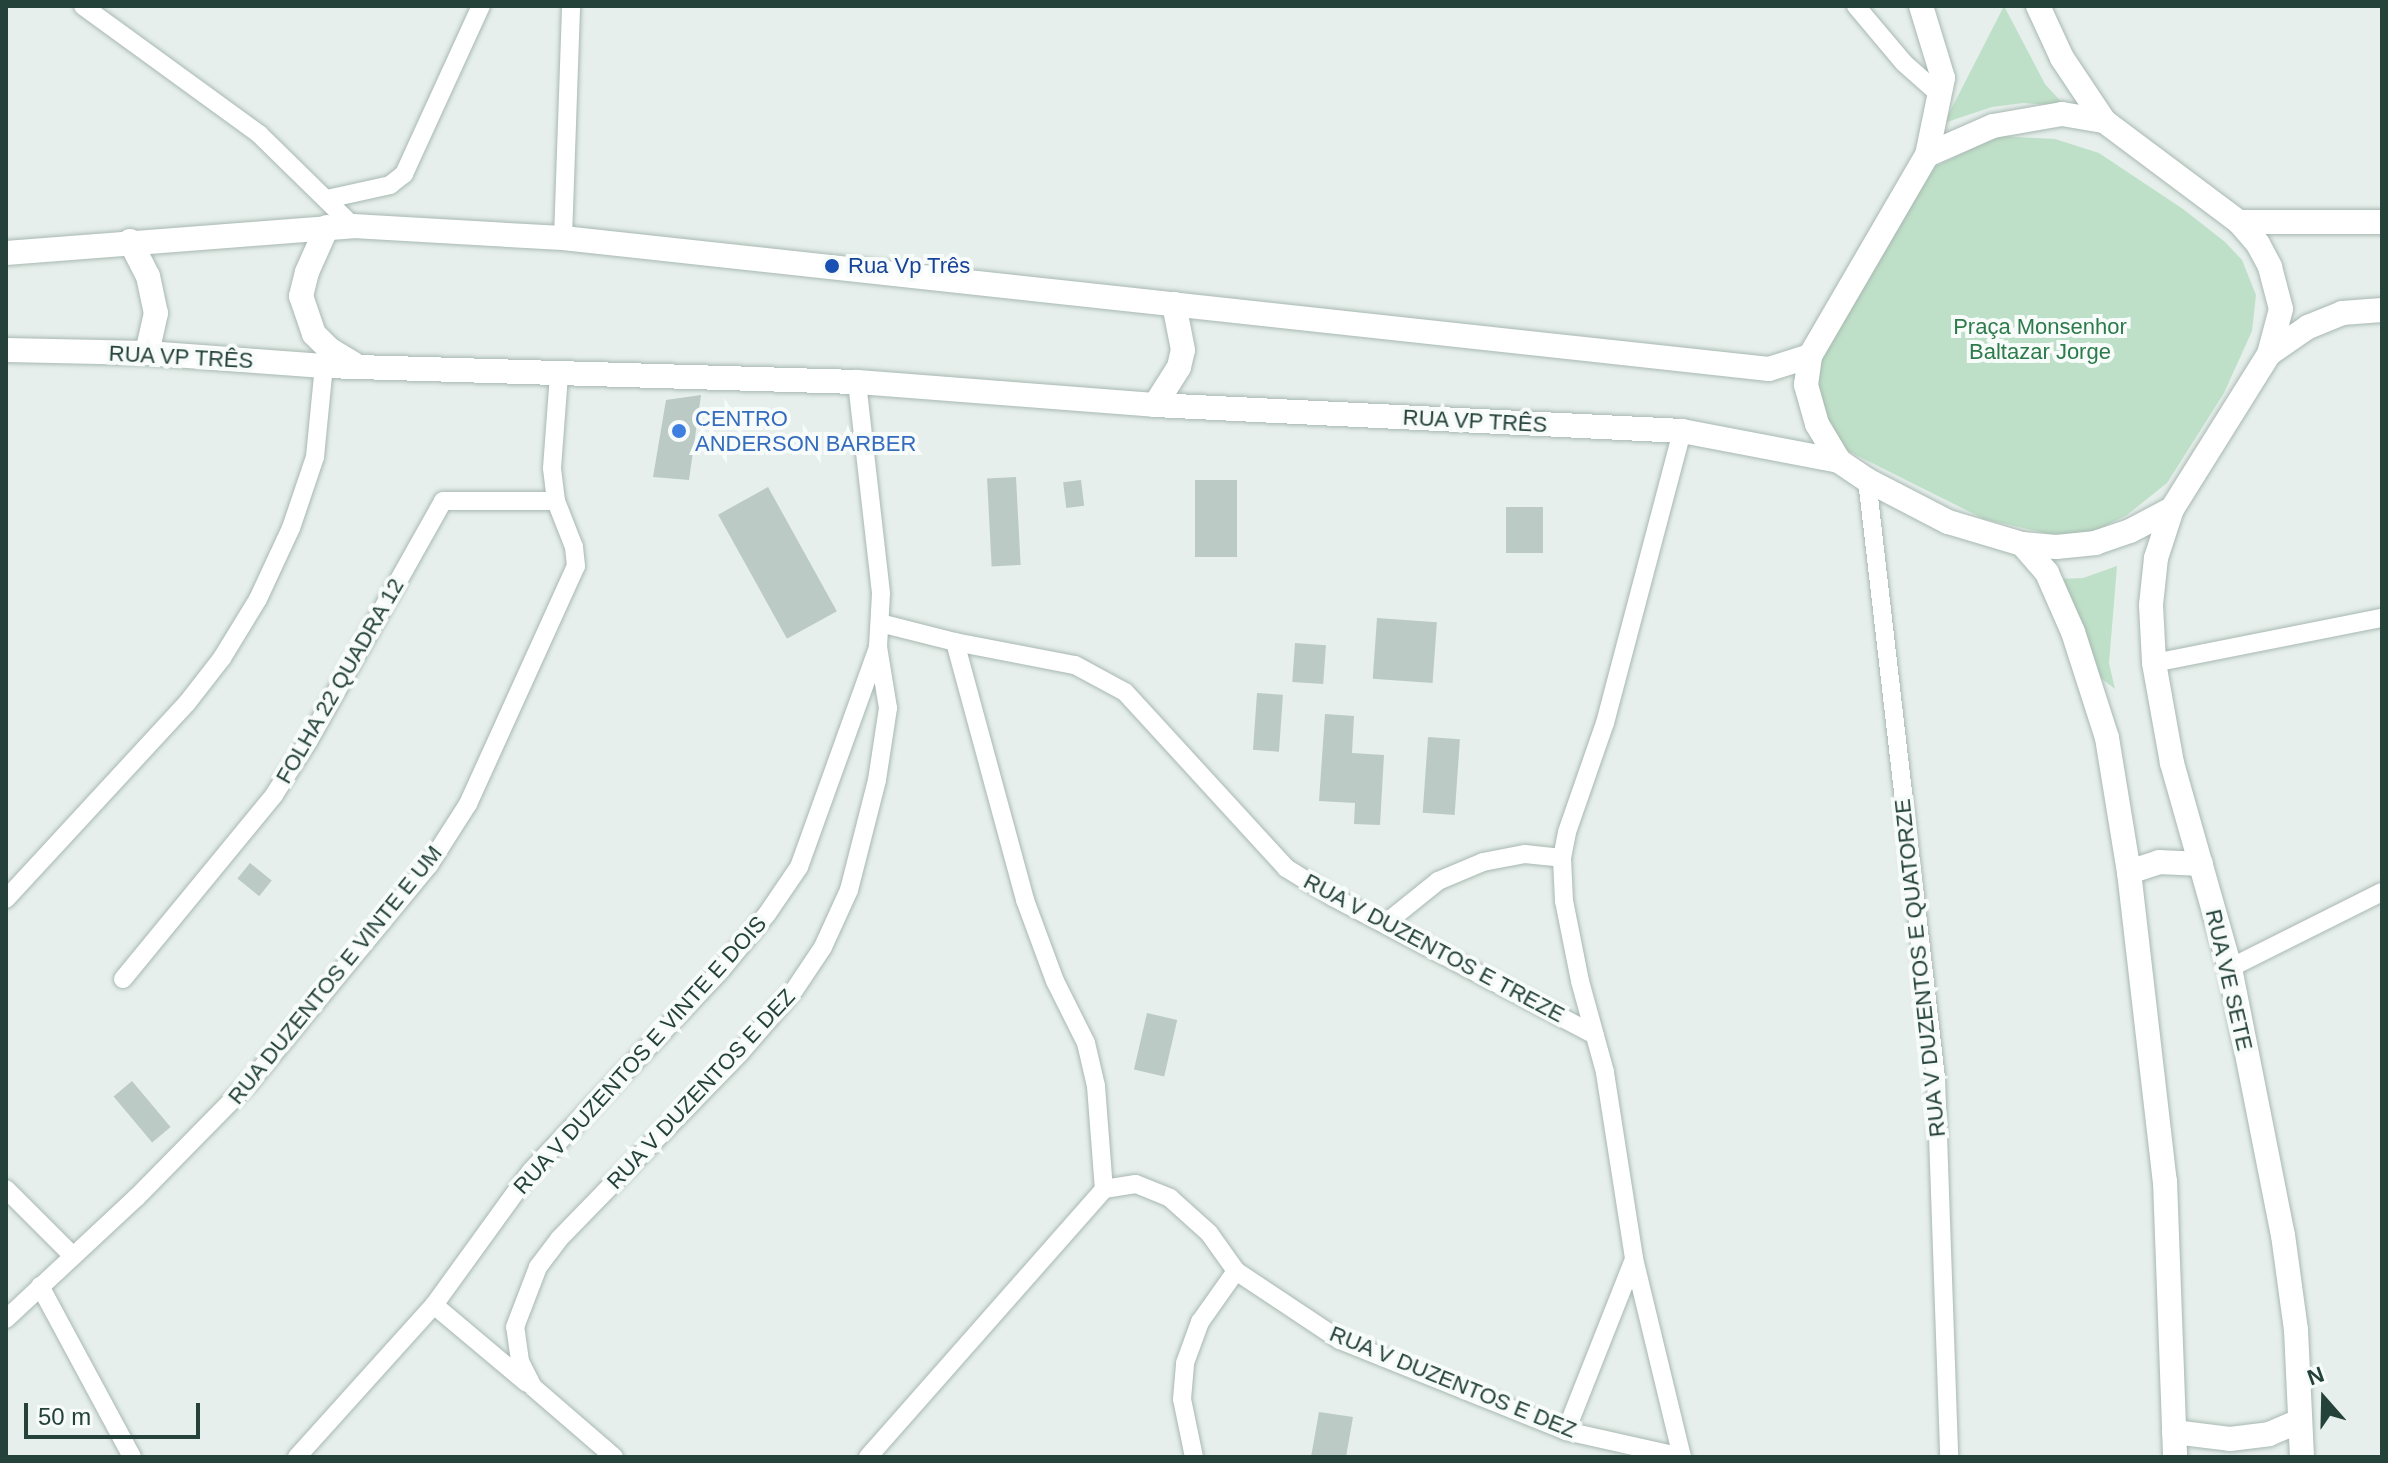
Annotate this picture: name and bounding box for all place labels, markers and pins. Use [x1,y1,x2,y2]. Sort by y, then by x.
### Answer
place label: Rua Vp Três [848,253,971,279]
marker: Rua Vp Três [823,257,841,275]
place label: CENTRO ANDERSON BARBER [695,405,916,456]
marker: CENTRO ANDERSON BARBER [670,422,688,440]

